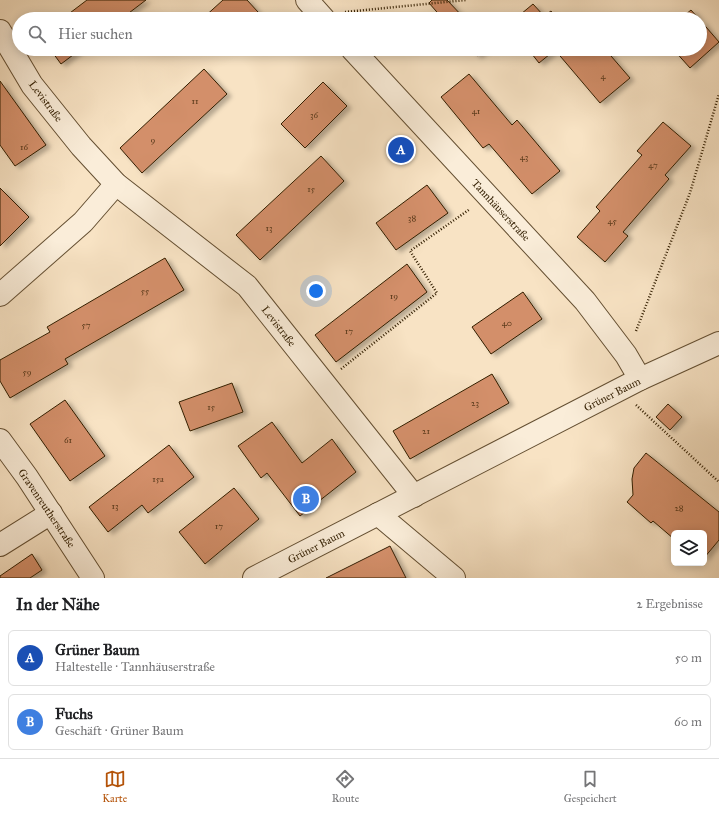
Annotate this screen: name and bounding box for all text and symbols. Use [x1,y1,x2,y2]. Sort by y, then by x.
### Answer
search box [12,12,707,56]
icon: search [26,23,48,45]
text: Hier suchen [58,25,133,43]
house number: 4 [600,70,606,81]
street label: Levistraße [26,78,65,125]
house number: 11 [191,95,199,106]
house number: 41 [472,105,481,116]
house number: 36 [310,109,318,120]
house number: 9 [151,134,156,145]
pin: A [388,135,414,165]
house number: 16 [20,141,28,152]
house number: 43 [520,151,529,162]
house number: 47 [648,159,658,170]
street label: Tannhäuserstraße [469,177,533,244]
house number: 15 [307,183,316,194]
house number: 38 [408,212,416,223]
house number: 45 [607,215,617,226]
house number: 13 [265,222,273,233]
your location [306,281,326,301]
house number: 55 [141,285,150,296]
house number: 19 [390,290,398,301]
street label: Levistraße [259,303,299,350]
house number: 40 [502,317,512,328]
house number: 57 [82,319,91,330]
house number: 17 [345,325,353,336]
house number: 59 [22,366,32,377]
street label: Grüner Baum [582,374,644,414]
house number: 23 [471,397,479,408]
house number: 15 [207,401,216,412]
house number: 21 [422,425,430,436]
house number: 61 [64,434,72,445]
street label: Gravenreutherstraße [15,466,78,551]
house number: 15a [152,473,164,484]
pin: B [293,484,319,514]
house number: 13 [111,500,119,511]
house number: 28 [674,502,684,513]
house number: 17 [215,520,223,531]
street label: Grüner Baum [286,526,348,566]
map controls [671,530,707,566]
button: layers [671,530,707,566]
text: In der Nähe [16,594,100,615]
text: 2 Ergebnisse [636,596,703,612]
text: Grüner Baum [55,641,140,659]
text: A [26,650,34,666]
text: 50 m [675,650,702,666]
text: Haltestelle · Tannhäuserstraße [55,659,215,675]
text: Fuchs [55,705,93,723]
text: B [26,714,34,730]
text: 60 m [674,714,702,730]
text: Geschäft · Grüner Baum [55,723,184,739]
tab: Karte [102,768,127,805]
tab: Route [332,768,359,805]
tab: Gespeichert [564,768,617,805]

